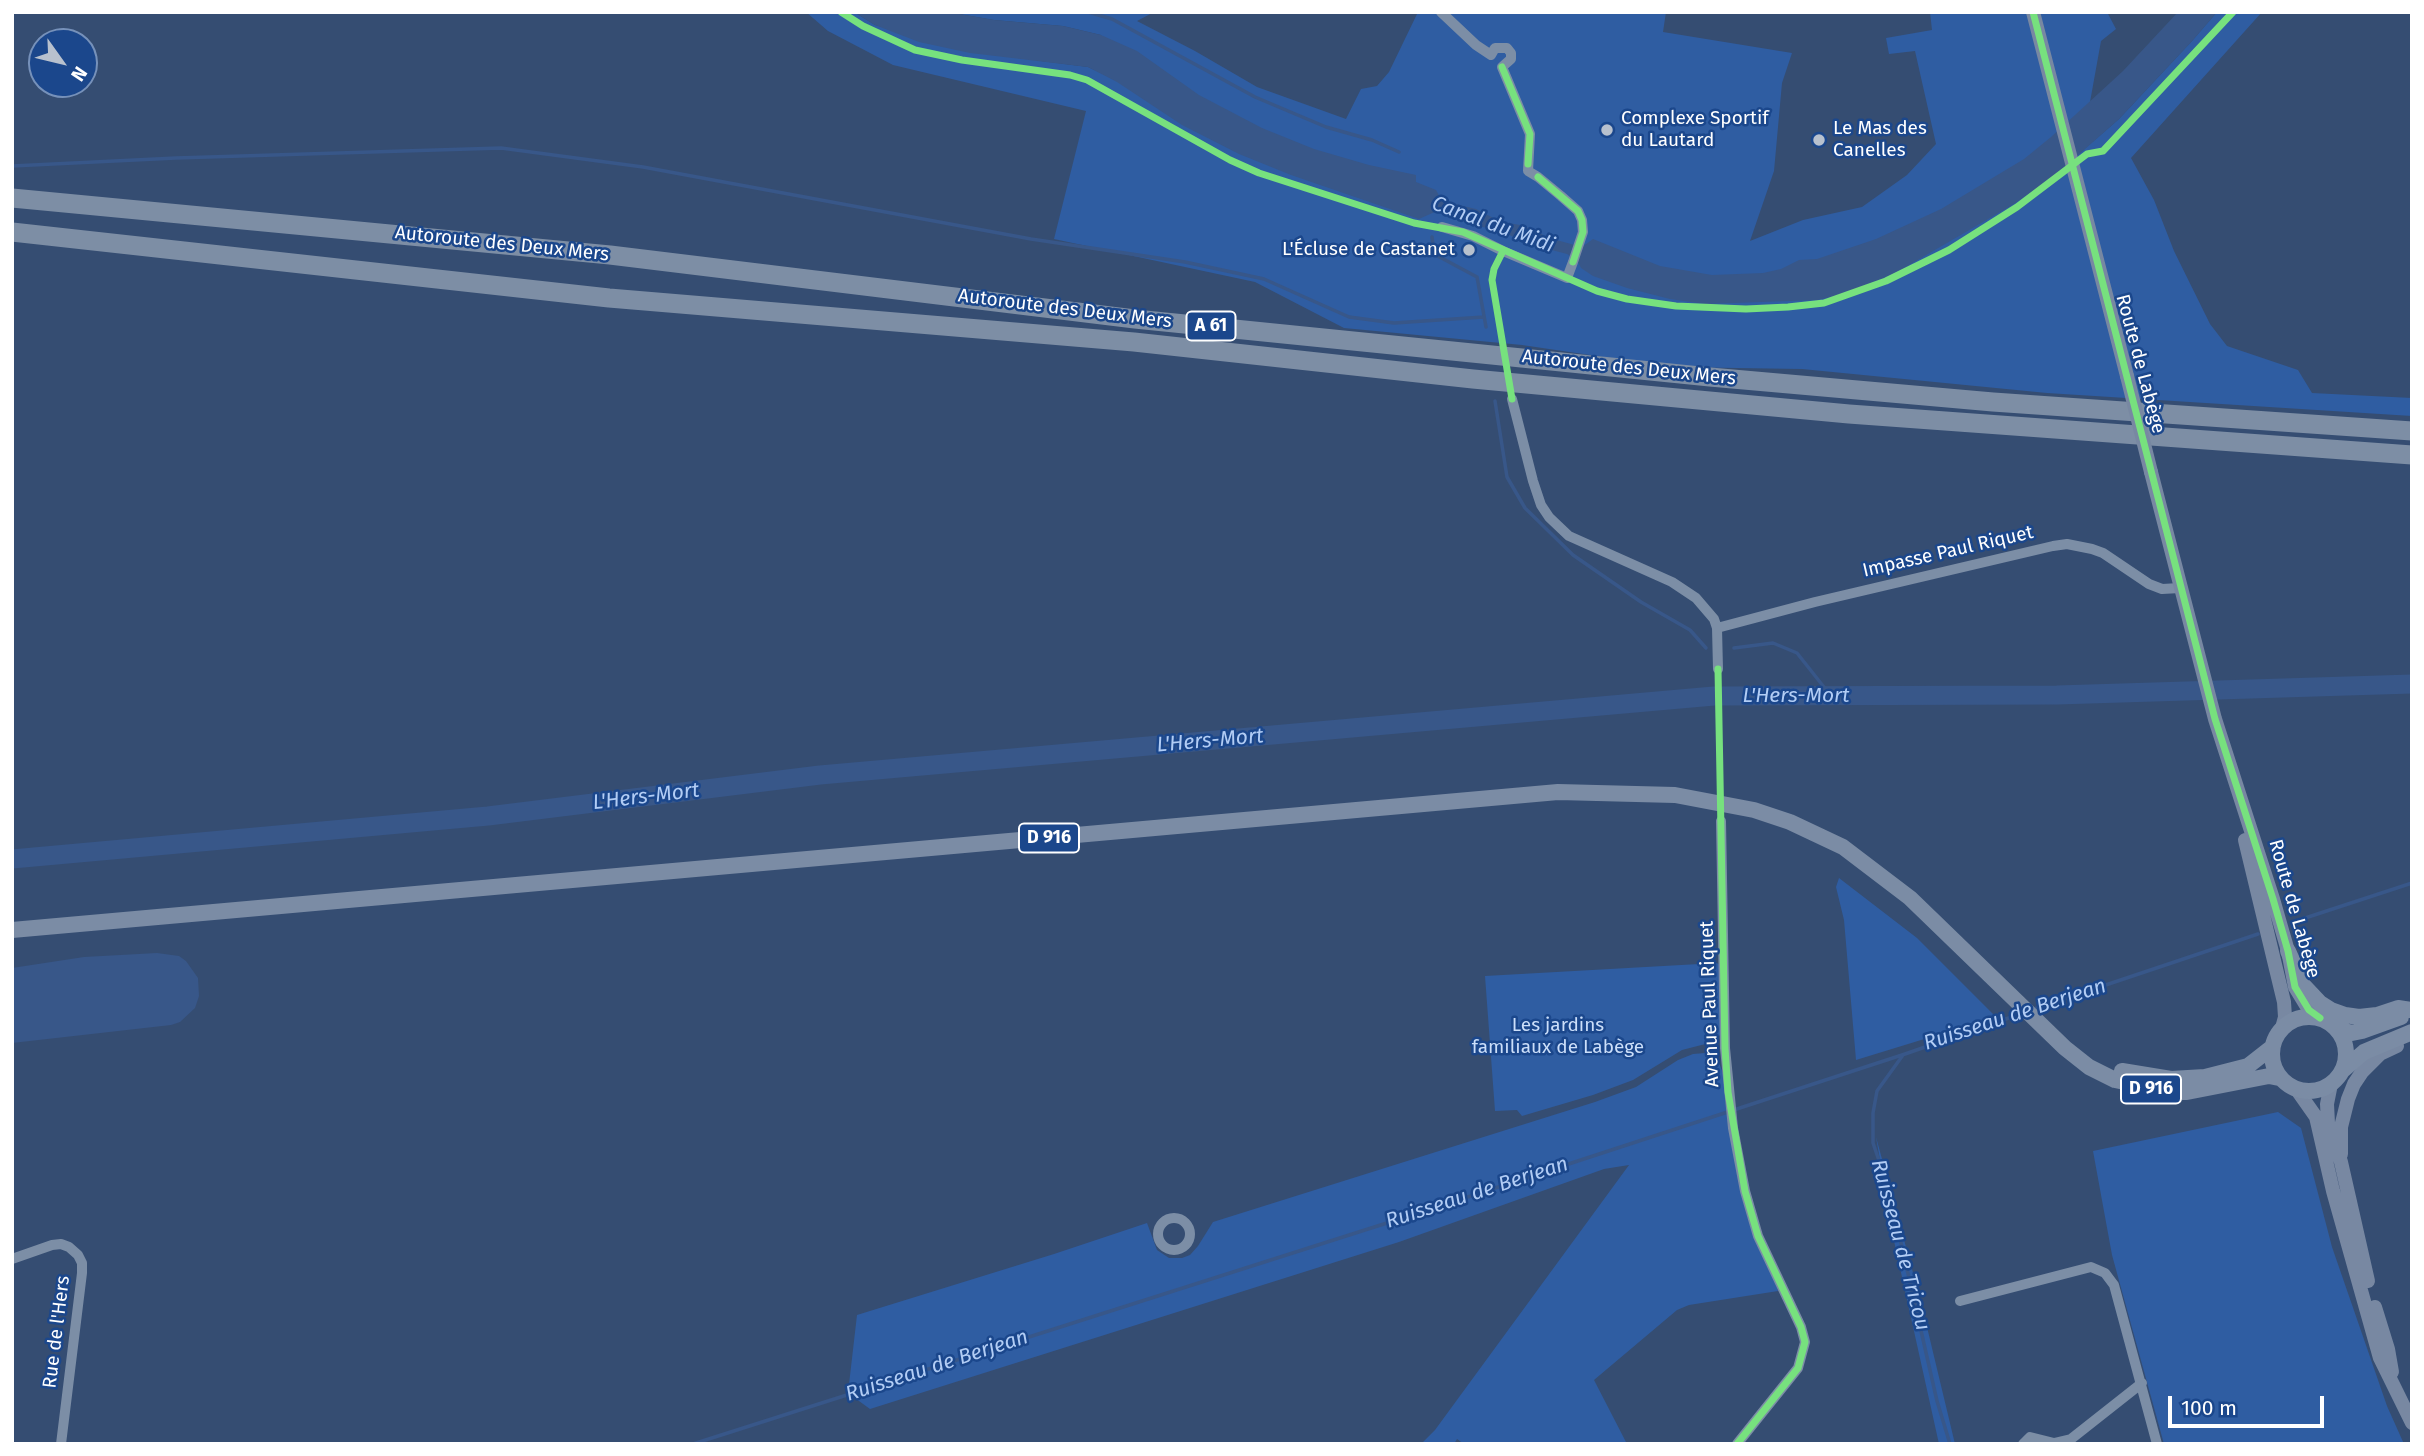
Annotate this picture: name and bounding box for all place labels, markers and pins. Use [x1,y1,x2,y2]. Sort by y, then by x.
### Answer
place label: Complexe Sportif du Lautard [1621,108,1769,152]
place label: Le Mas des Canelles [1833,118,1927,162]
marker: Complexe Sportif du Lautard [1599,122,1615,138]
marker: Le Mas des Canelles [1811,132,1827,148]
place label: L'Écluse de Castanet [1282,239,1455,261]
marker: L'Écluse de Castanet [1461,242,1477,258]

